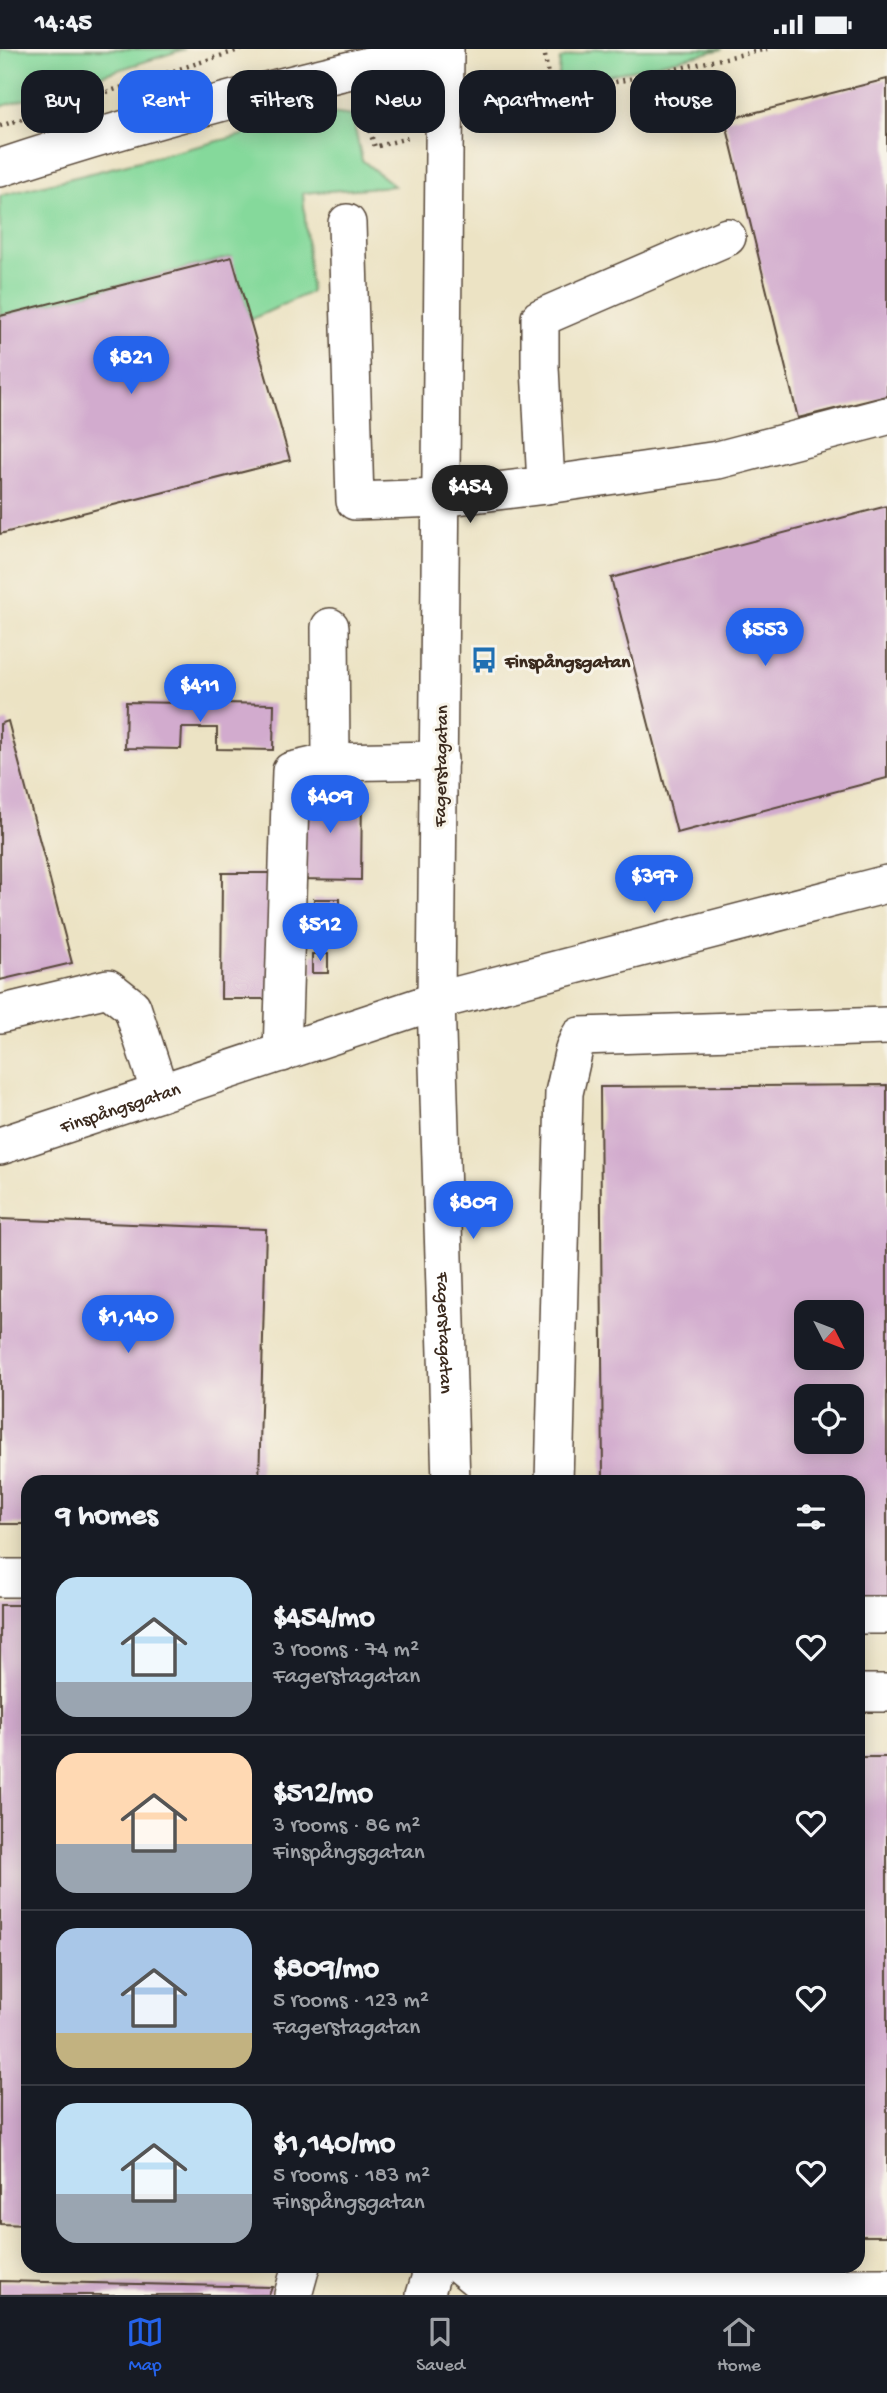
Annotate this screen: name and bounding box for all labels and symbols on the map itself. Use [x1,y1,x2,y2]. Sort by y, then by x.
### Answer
pin: $821 [90,337,172,396]
pin: $454 [429,465,511,525]
pin: $553 [724,609,806,668]
bus stop icon: Finspångsgatan [469,645,499,675]
place label: Finspångsgatan [504,652,631,675]
pin: $411 [159,665,241,724]
street label: Fagerstagatan [430,705,455,828]
pin: $409 [289,775,371,835]
pin: $397 [613,855,695,915]
pin: $512 [279,904,361,963]
street label: Finspångsgatan [57,1079,184,1141]
pin: $809 [432,1181,514,1241]
street label: Fagerstagatan [429,1271,456,1394]
pin: $1,140 [71,1295,185,1355]
north arrow [794,1300,864,1370]

